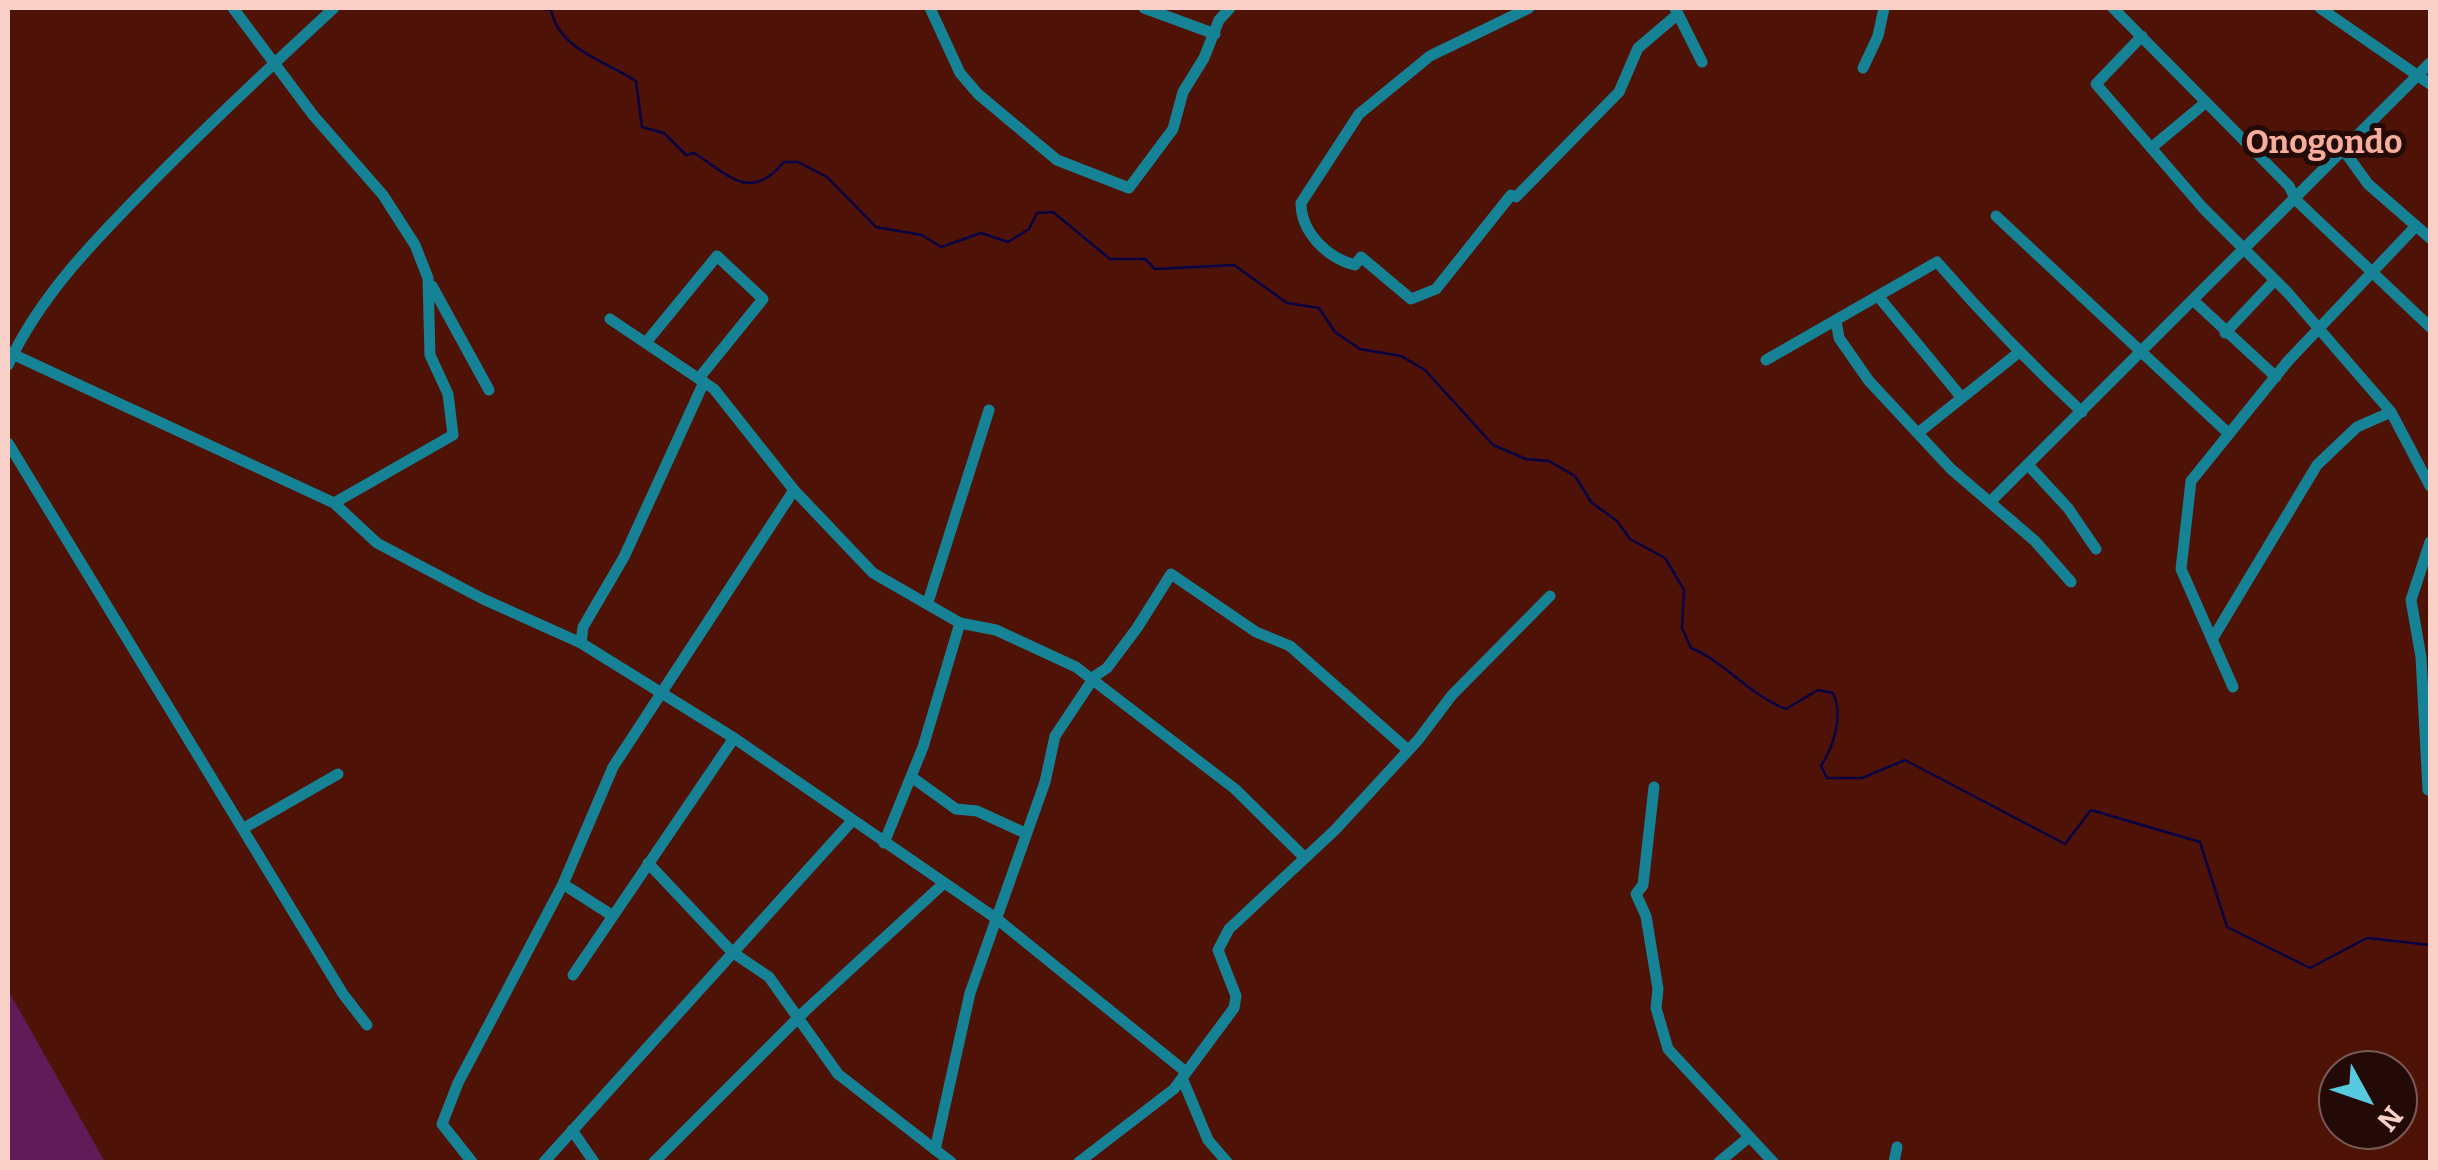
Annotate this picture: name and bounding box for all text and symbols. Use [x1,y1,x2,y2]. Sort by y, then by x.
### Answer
district label: Onogondo [2246,125,2402,163]
north arrow [2318,1050,2418,1150]
text: N [2370,1099,2409,1137]

